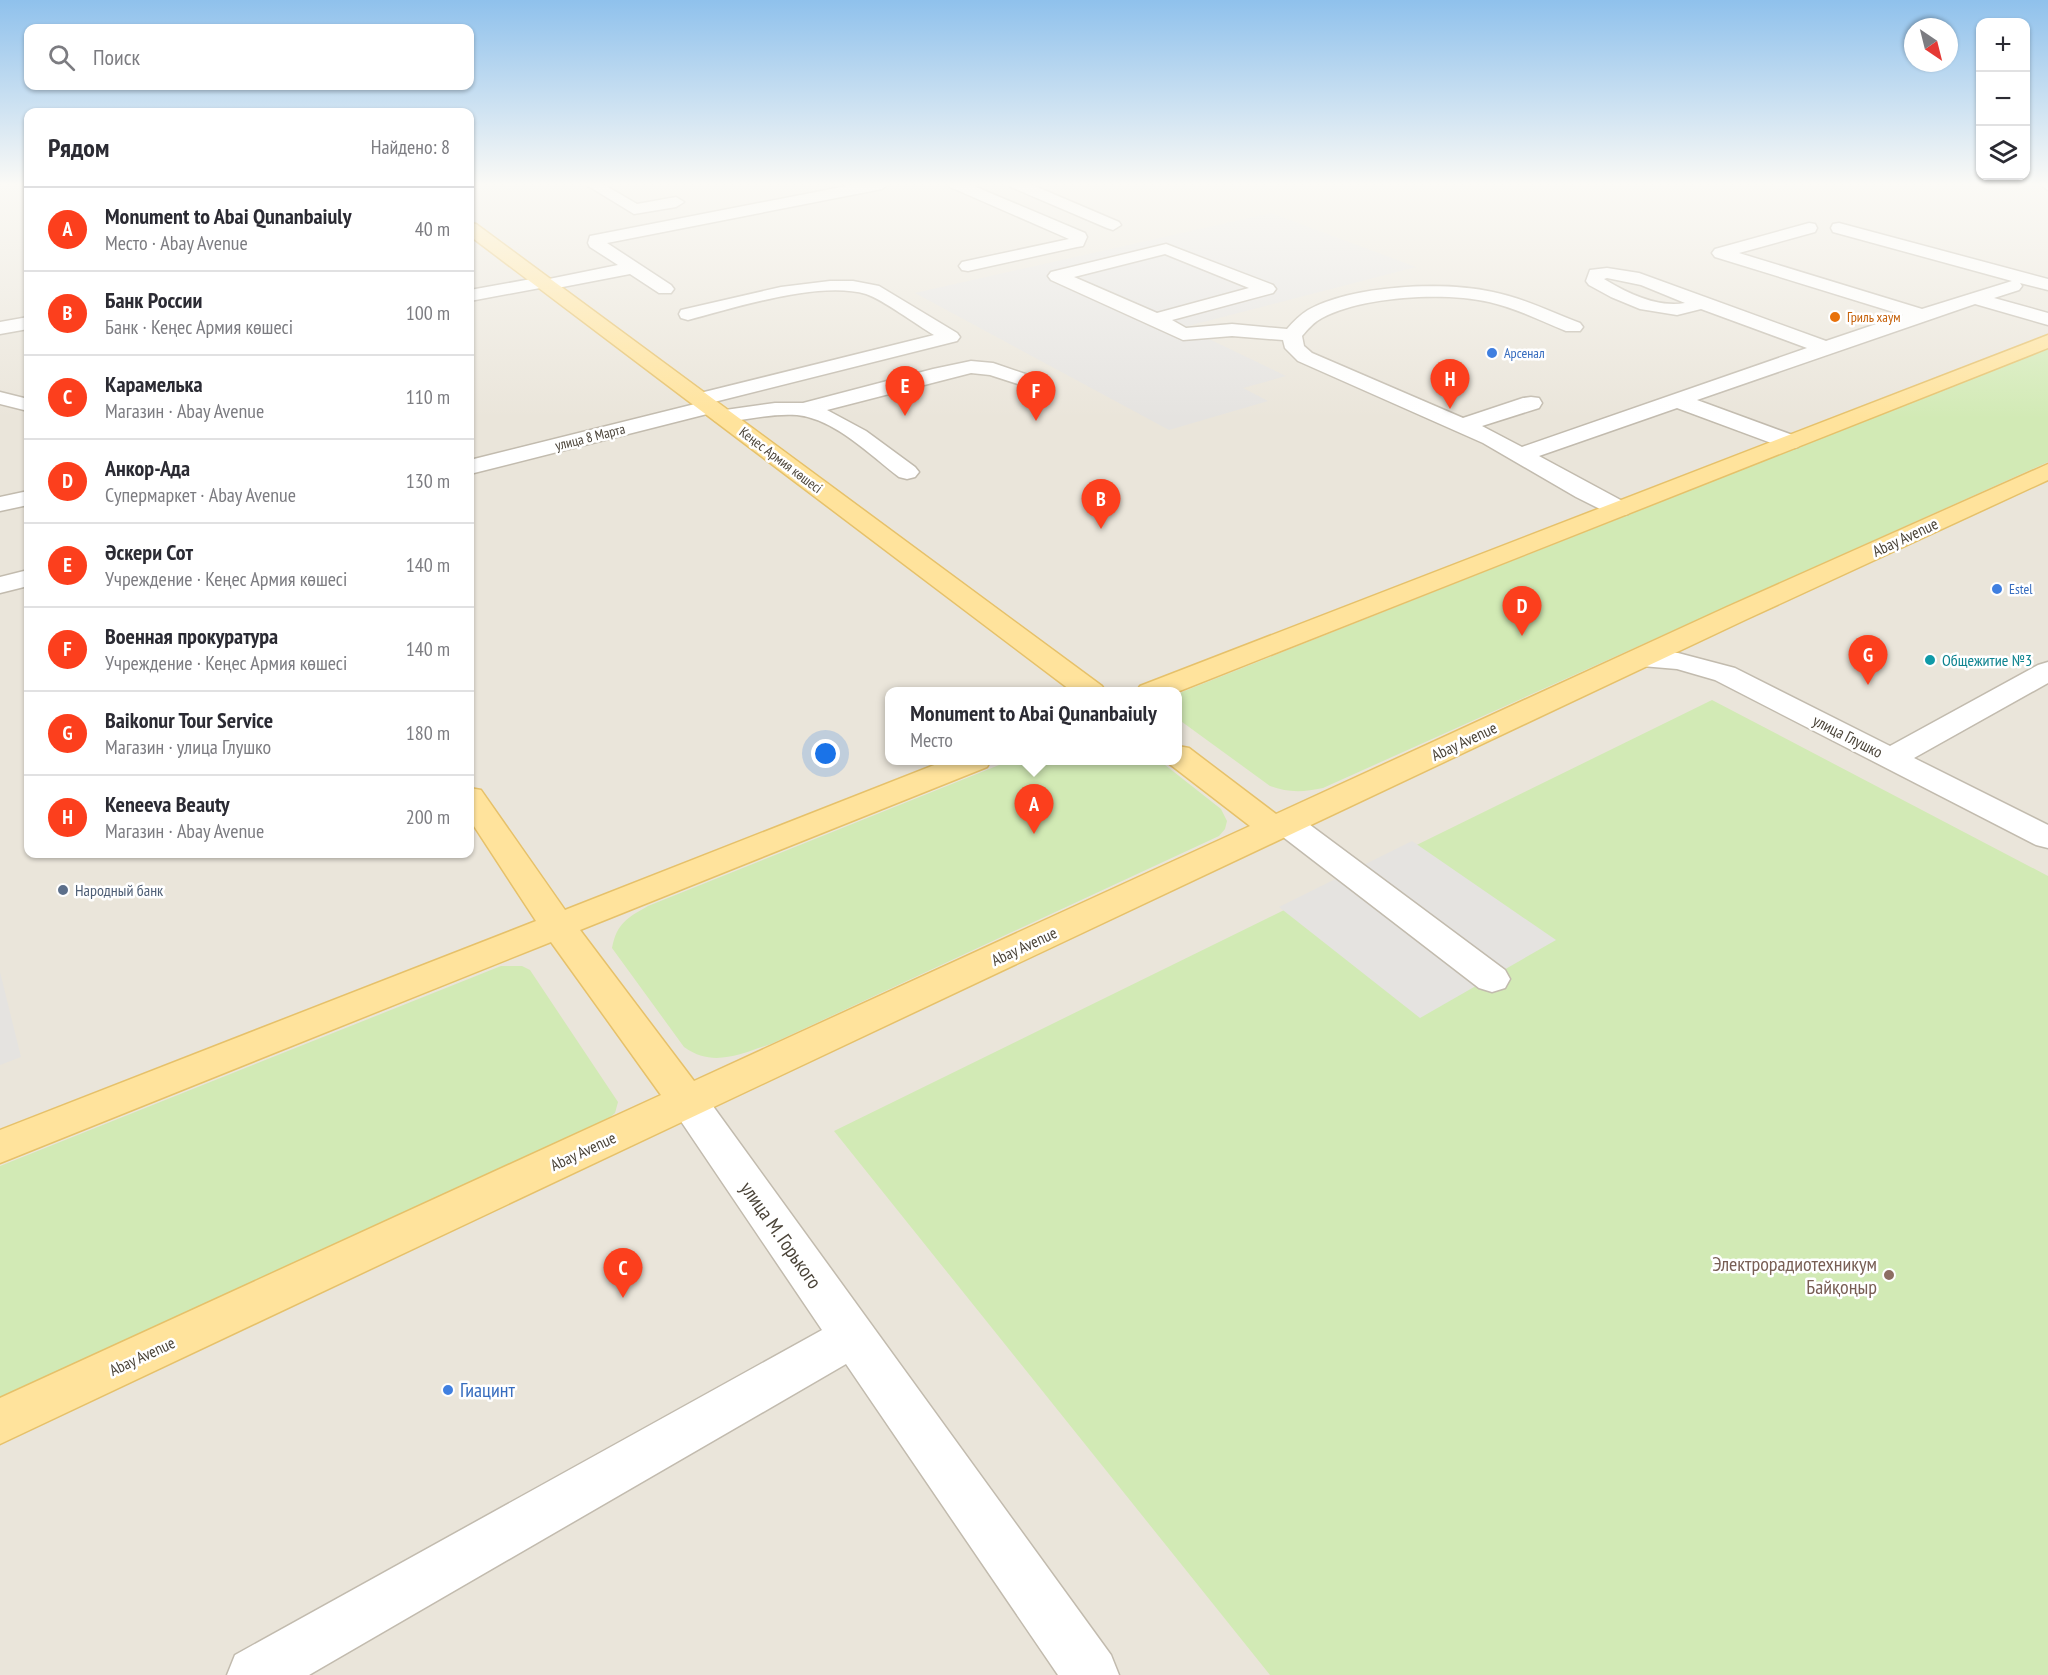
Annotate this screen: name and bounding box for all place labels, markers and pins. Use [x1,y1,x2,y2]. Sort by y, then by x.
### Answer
place label: Гриль хаум [1847,308,1900,326]
marker: Гриль хаум [1828,310,1842,324]
place label: Арсенал [1504,344,1545,362]
marker: Арсенал [1485,346,1499,360]
pin: H [1430,360,1470,409]
pin: E [886,366,924,416]
pin: F [1016,372,1056,421]
pin: B [1082,480,1120,529]
place label: Estel [2009,580,2033,598]
marker: Estel [1990,582,2004,596]
pin: D [1502,586,1541,636]
pin: G [1848,636,1888,685]
place label: Общежитие №3 [1942,650,2032,670]
marker: Общежитие №3 [1923,653,1937,667]
pin: A [1014,784,1054,834]
place label: Народный банк [75,880,164,900]
marker: Народный банк [56,883,70,897]
pin: C [604,1248,642,1298]
place label: Электрорадиотехникум Байқоңыр [1712,1251,1877,1300]
marker: Электрорадиотехникум Байқоңыр [1882,1268,1896,1282]
place label: Гиацинт [460,1377,515,1403]
marker: Гиацинт [441,1383,455,1397]

